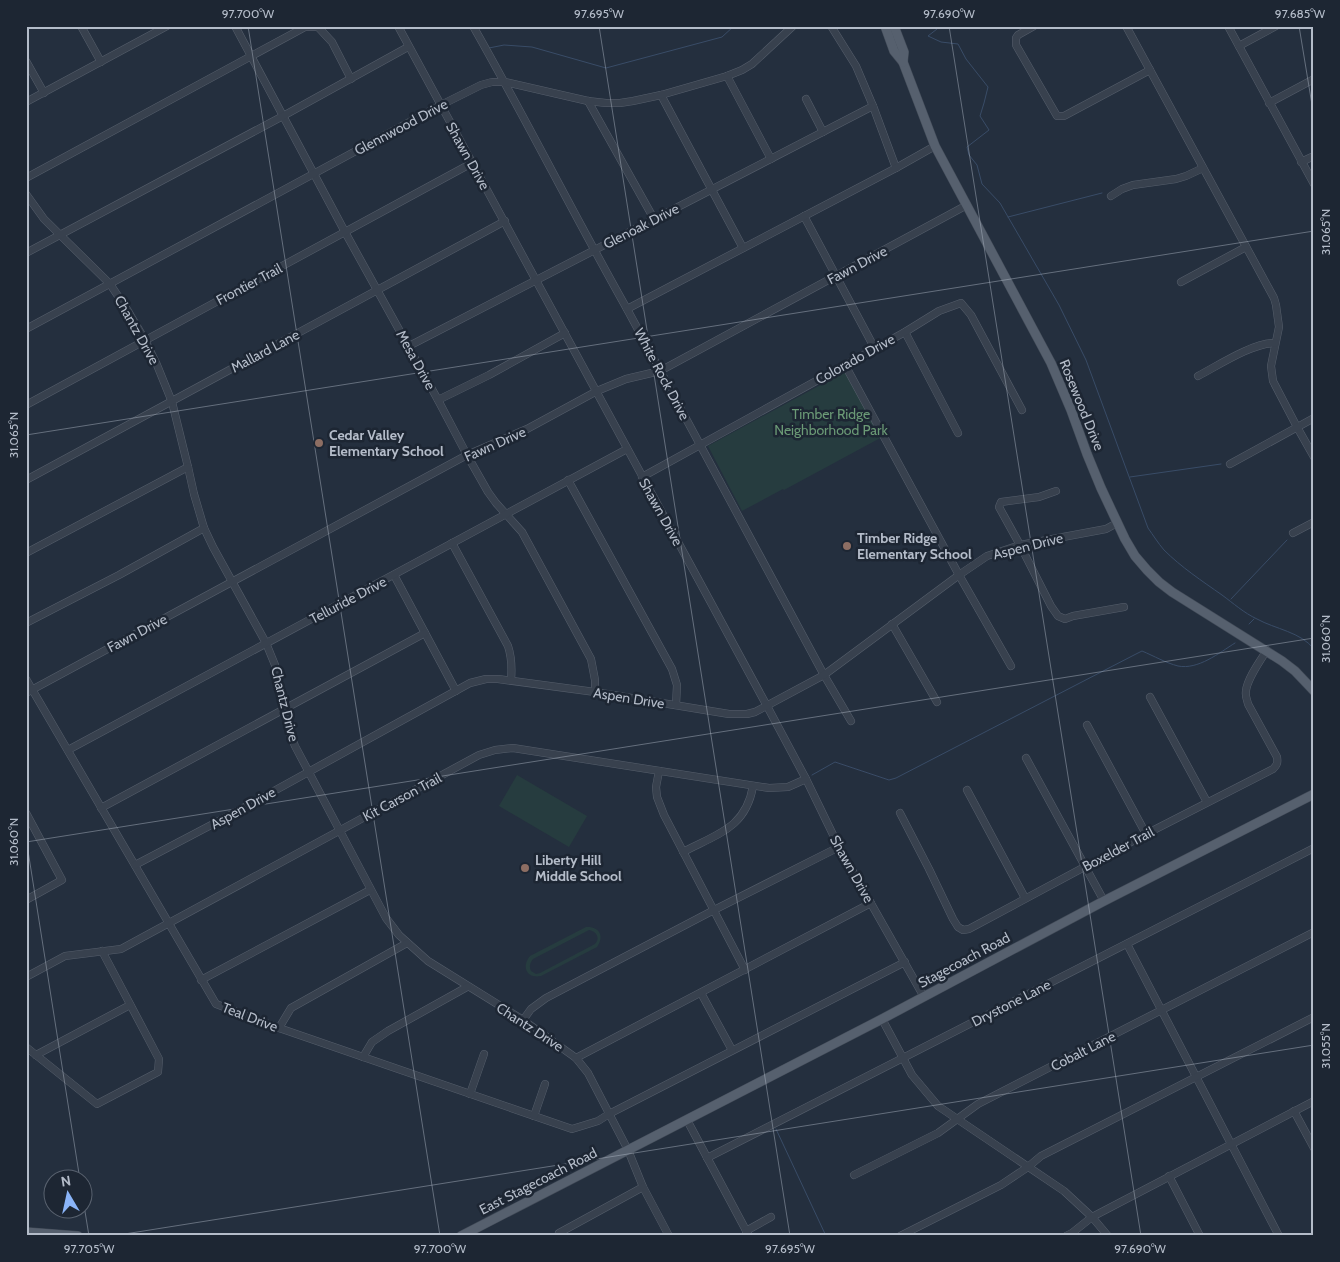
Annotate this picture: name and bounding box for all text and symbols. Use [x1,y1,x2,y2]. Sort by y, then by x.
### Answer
text: 97.700°W [222,6,275,21]
text: 97.695°W [574,6,625,21]
text: 97.690°W [923,6,976,21]
text: 97.685°W [1275,6,1326,21]
street label: Glennwood Drive [351,95,451,159]
street label: Shawn Drive [442,119,494,193]
street label: Glenoak Drive [600,199,682,253]
text: 31.065°N [1318,209,1333,255]
street label: Fawn Drive [824,242,890,288]
street label: Frontier Trail [213,259,286,309]
street label: Chantz Drive [111,292,163,368]
street label: Mallard Lane [228,325,302,377]
street label: White Rock Drive [630,325,694,423]
street label: Mesa Drive [392,327,440,393]
street label: Colorado Drive [812,330,898,388]
street label: Rosewood Drive [1056,357,1108,453]
park label: Timber Ridge Neighborhood Park [774,405,888,439]
text: 31.065°N [6,412,21,458]
street label: Fawn Drive [461,422,529,466]
place label: Cedar Valley Elementary School [329,426,444,460]
marker: Cedar Valley Elementary School [313,437,325,449]
street label: Shawn Drive [635,475,687,549]
place label: Timber Ridge Elementary School [857,529,972,563]
street label: Aspen Drive [991,529,1065,563]
marker: Timber Ridge Elementary School [841,540,853,552]
street label: Telluride Drive [307,572,389,628]
street label: Fawn Drive [104,610,170,656]
text: 31.060°N [1318,615,1333,663]
street label: Chantz Drive [267,665,303,743]
street label: Aspen Drive [592,683,666,713]
street label: Kit Carson Trail [359,768,445,825]
street label: Aspen Drive [207,783,279,833]
text: 31.060°N [6,818,21,866]
street label: Boxelder Trail [1079,822,1158,875]
street label: Shawn Drive [826,832,878,906]
place label: Liberty Hill Middle School [535,851,622,885]
marker: Liberty Hill Middle School [519,862,531,874]
street label: Stagecoach Road [915,928,1013,992]
street label: Drystone Lane [968,975,1054,1031]
street label: Teal Drive [220,998,280,1036]
street label: Chantz Drive [493,999,567,1055]
text: 31.055°N [1318,1023,1333,1069]
street label: Cobalt Lane [1048,1027,1118,1075]
street label: East Stagecoach Road [476,1144,600,1218]
north arrow [42,1170,92,1220]
text: N [60,1171,72,1191]
text: 97.705°W [64,1241,115,1256]
text: 97.700°W [414,1241,467,1256]
text: 97.695°W [765,1241,816,1256]
text: 97.690°W [1114,1241,1167,1256]

